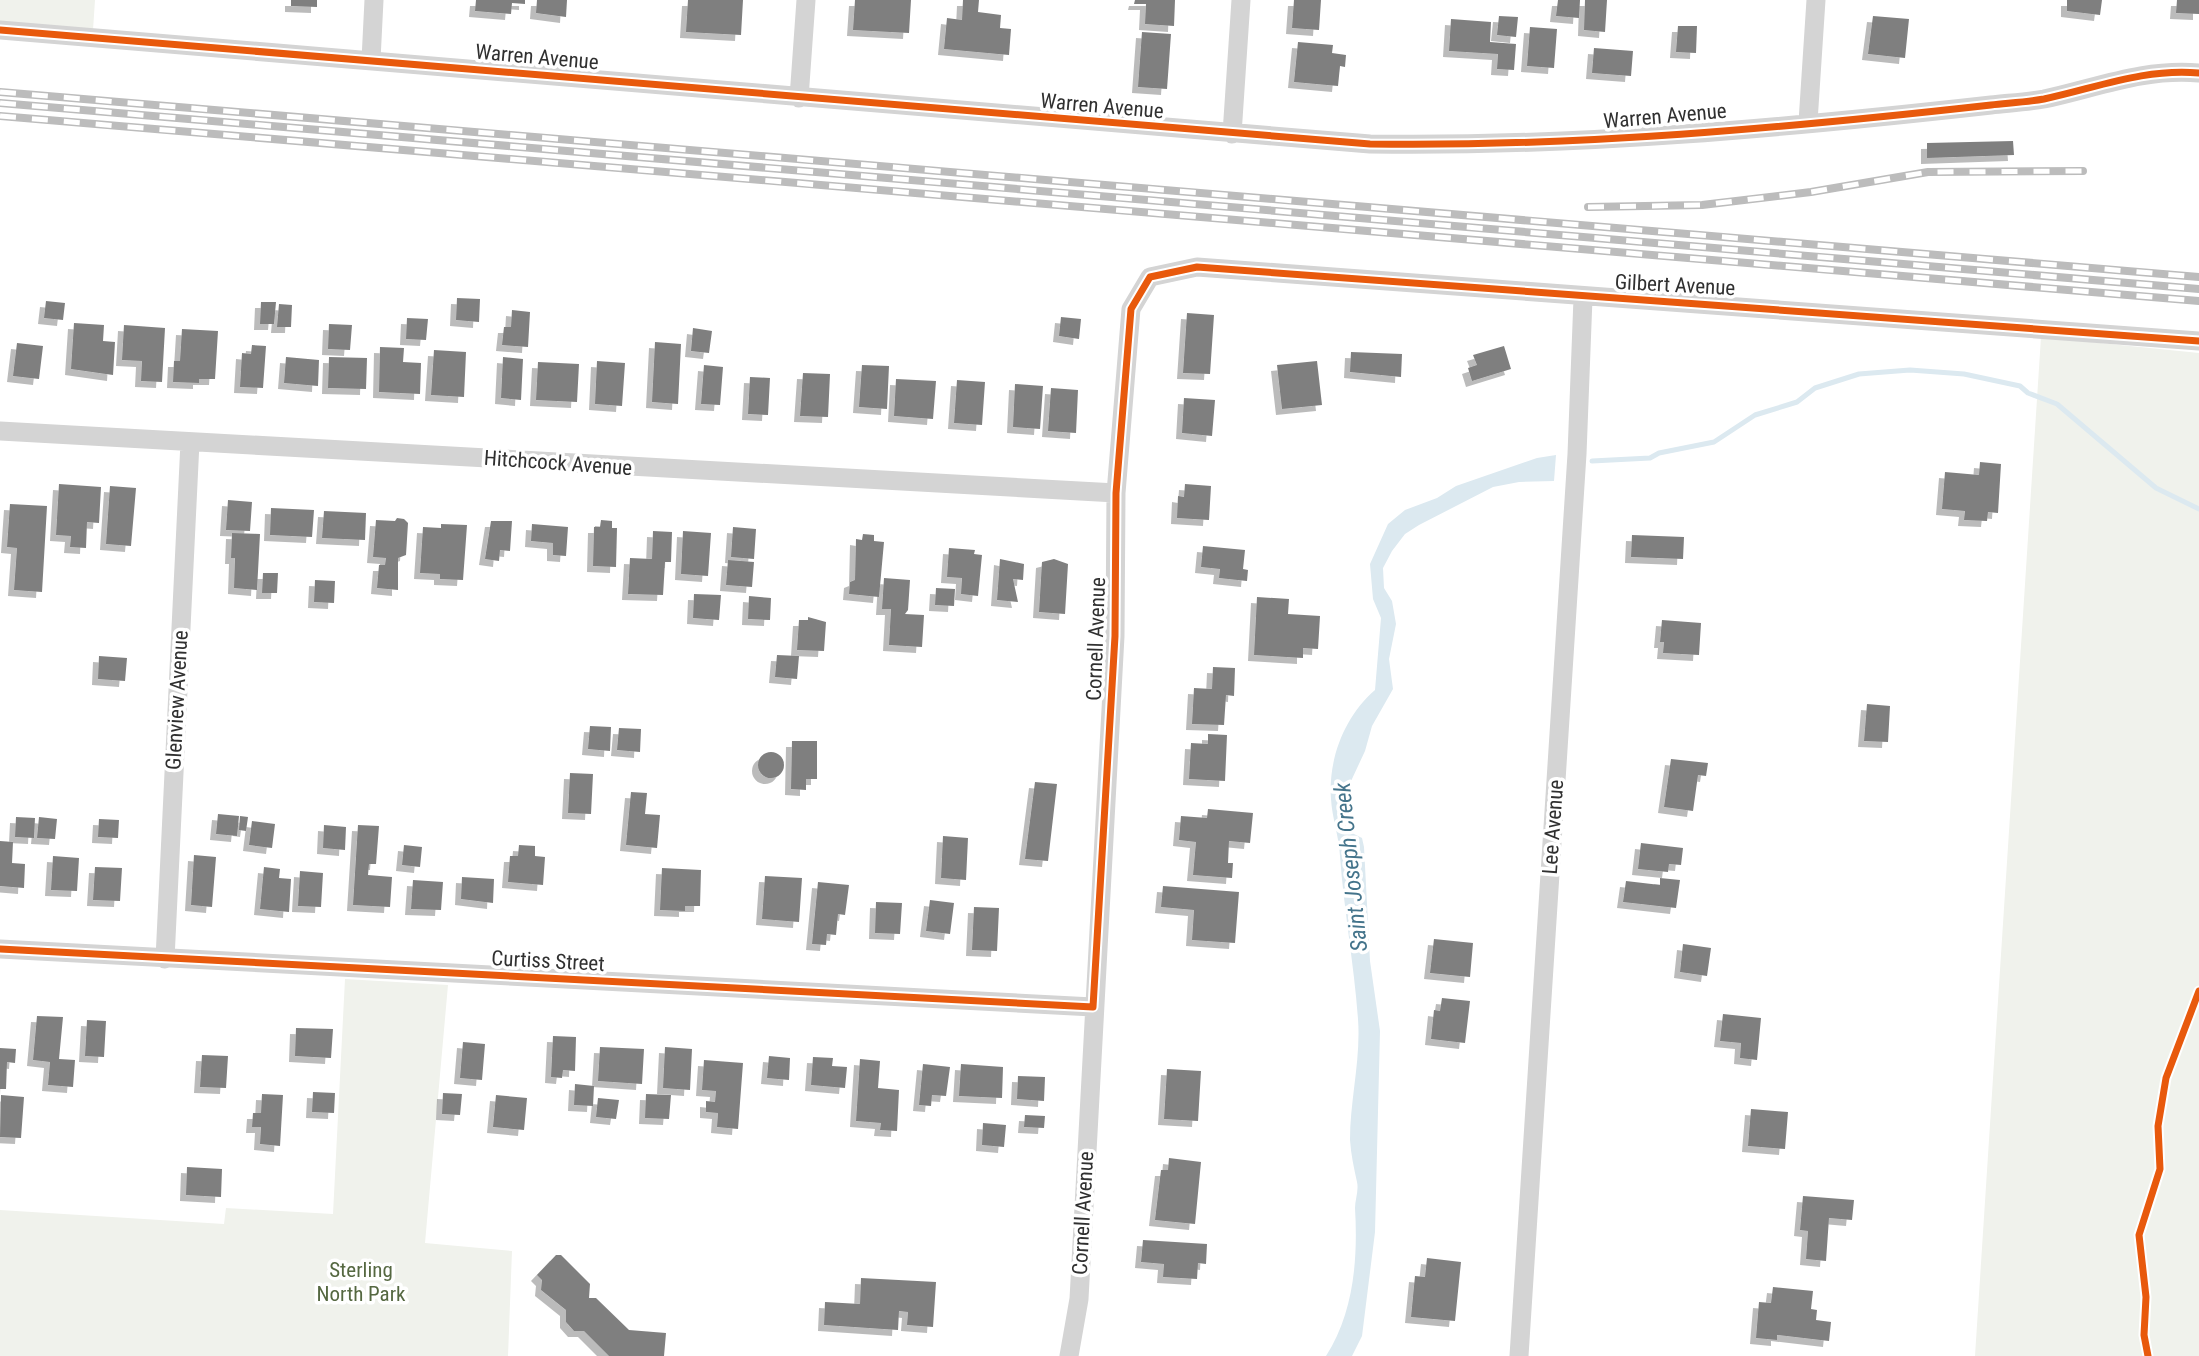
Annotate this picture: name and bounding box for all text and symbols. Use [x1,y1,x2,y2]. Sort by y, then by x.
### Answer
street label: Warren Avenue [474,40,600,74]
street label: Warren Avenue [1039,89,1165,123]
street label: Warren Avenue [1602,99,1728,133]
street label: Gilbert Avenue [1614,270,1736,300]
street label: Hitchcock Avenue [483,446,633,480]
street label: Cornell Avenue [1082,577,1110,701]
street label: Glenview Avenue [161,629,193,770]
street label: Lee Avenue [1538,779,1568,875]
water label: Saint Joseph Creek [1329,780,1373,953]
street label: Curtiss Street [491,946,605,976]
street label: Cornell Avenue [1068,1150,1098,1275]
park label: Sterling North Park [316,1258,406,1306]

